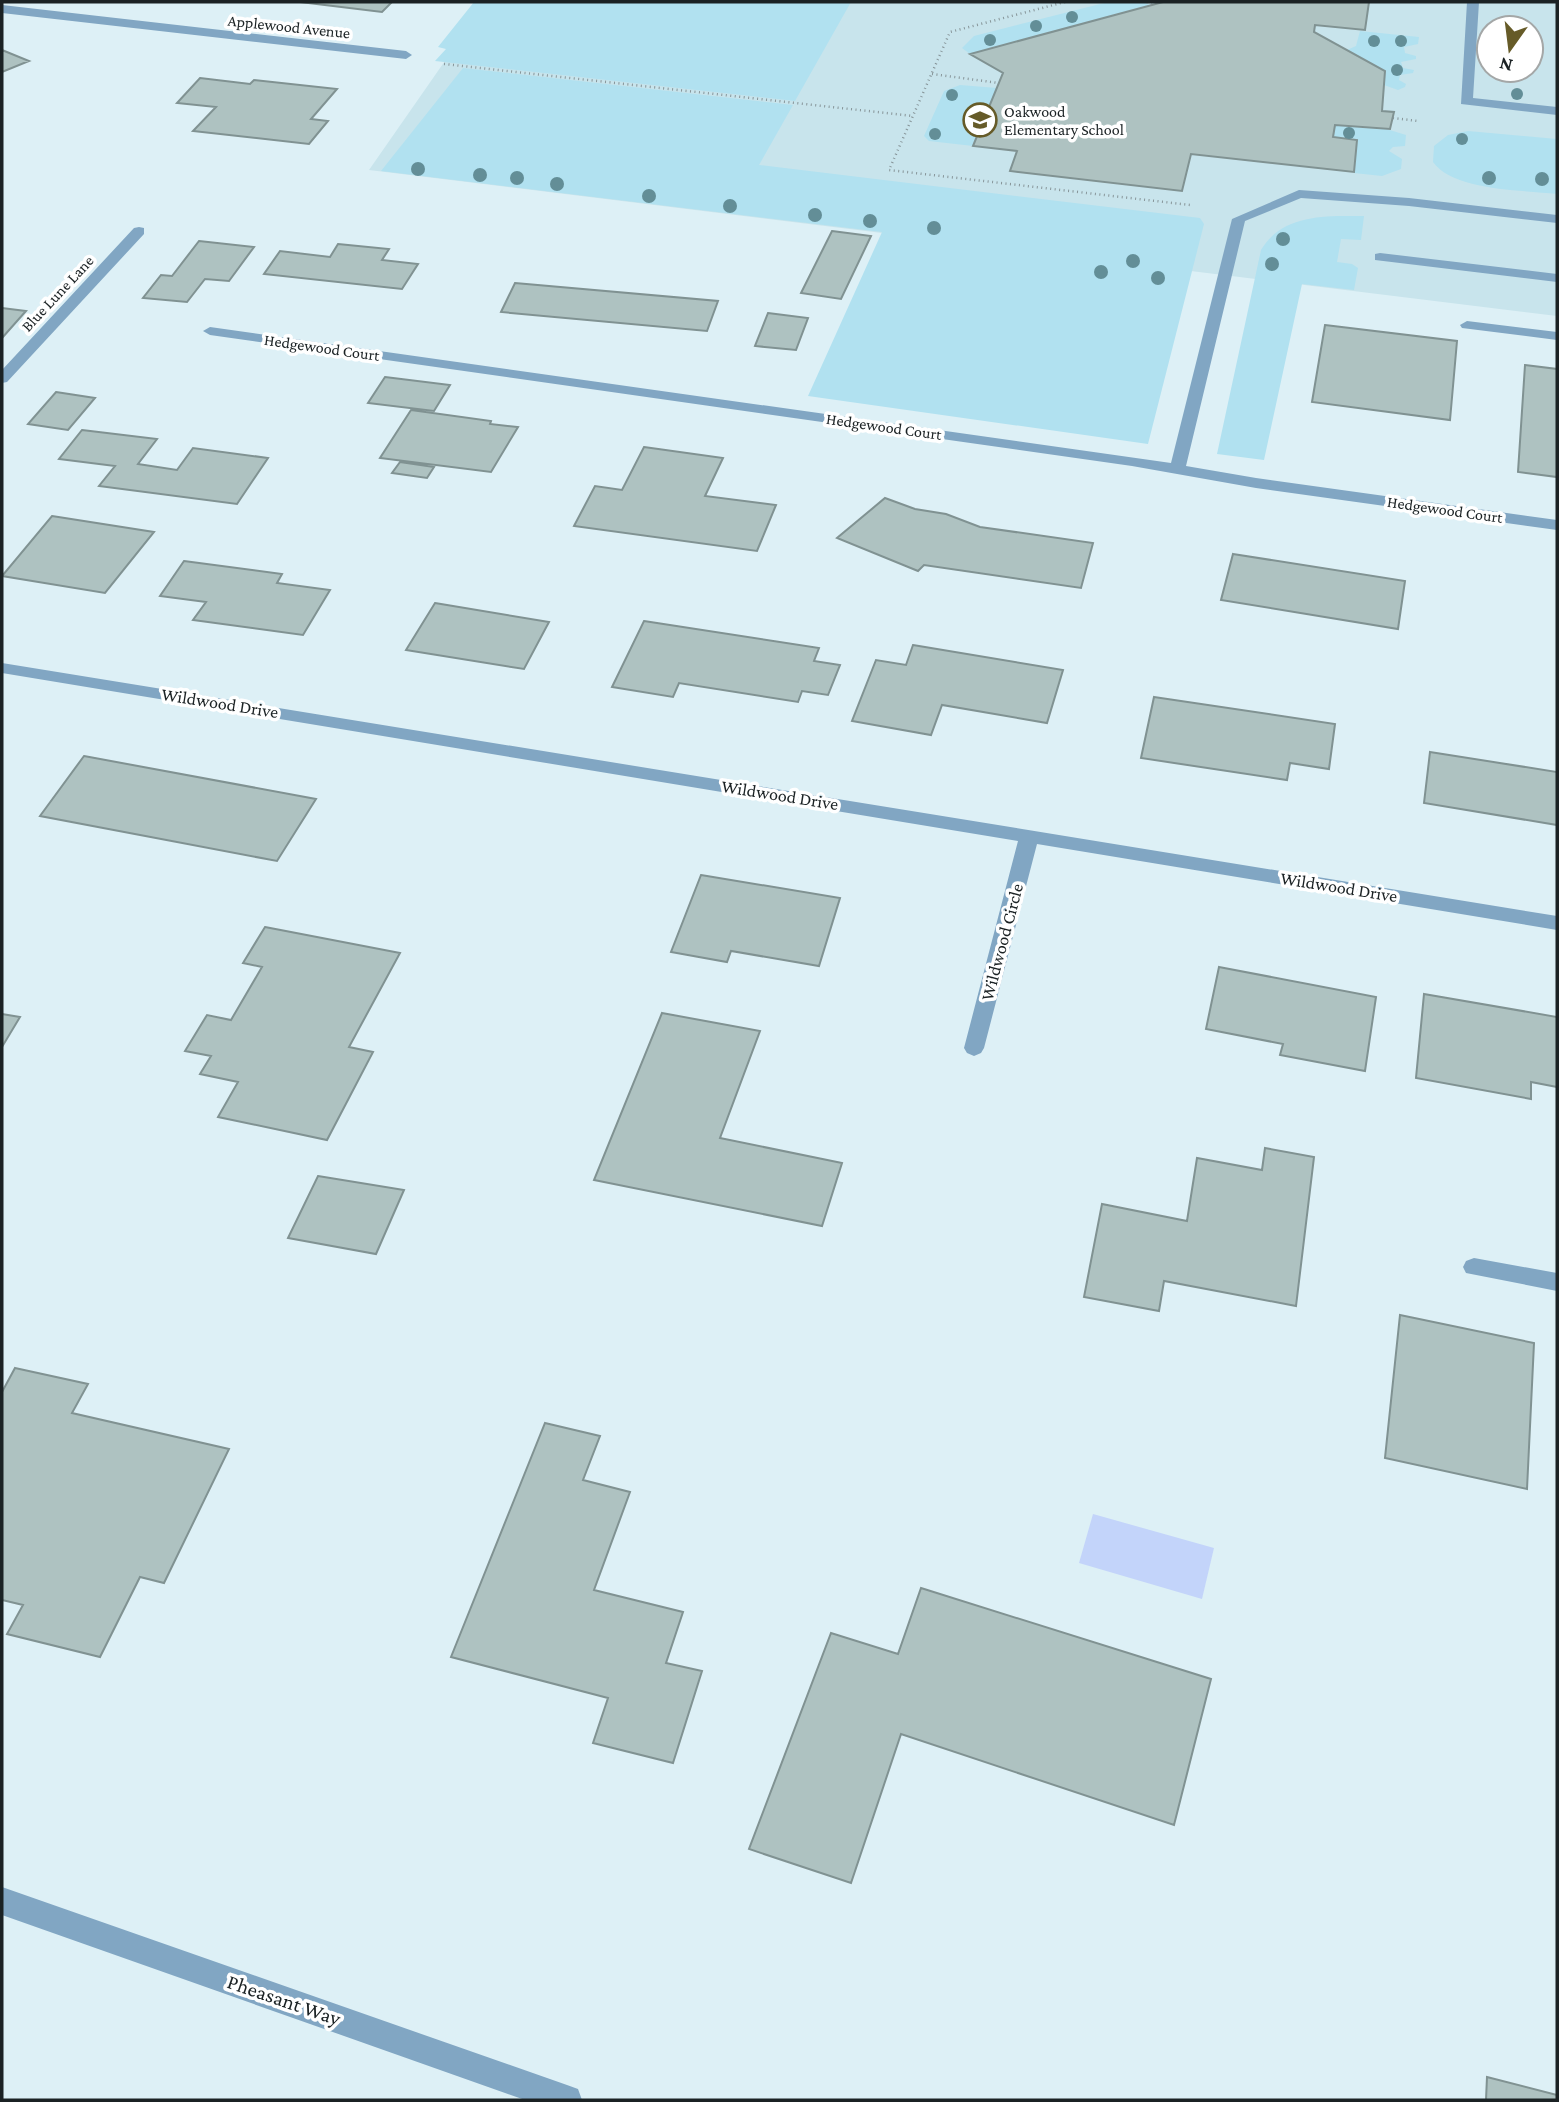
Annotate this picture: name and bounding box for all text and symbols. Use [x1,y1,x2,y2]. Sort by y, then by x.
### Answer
street label: Applewood Avenue [227,12,351,42]
north arrow [1475,14,1545,84]
text: N [1497,53,1515,77]
school or university icon: Oakwood Elementary School [961,101,999,139]
place label: Oakwood Elementary School [1004,103,1124,139]
street label: Blue Lune Lane [18,252,97,335]
street label: Hedgewood Court [263,331,381,365]
street label: Hedgewood Court [825,410,943,444]
street label: Hedgewood Court [1386,493,1504,527]
street label: Wildwood Drive [160,684,280,722]
street label: Wildwood Drive [720,776,840,814]
street label: Wildwood Drive [1279,868,1399,906]
street label: Wildwood Circle [977,881,1027,1003]
street label: Pheasant Way [224,1969,344,2031]

